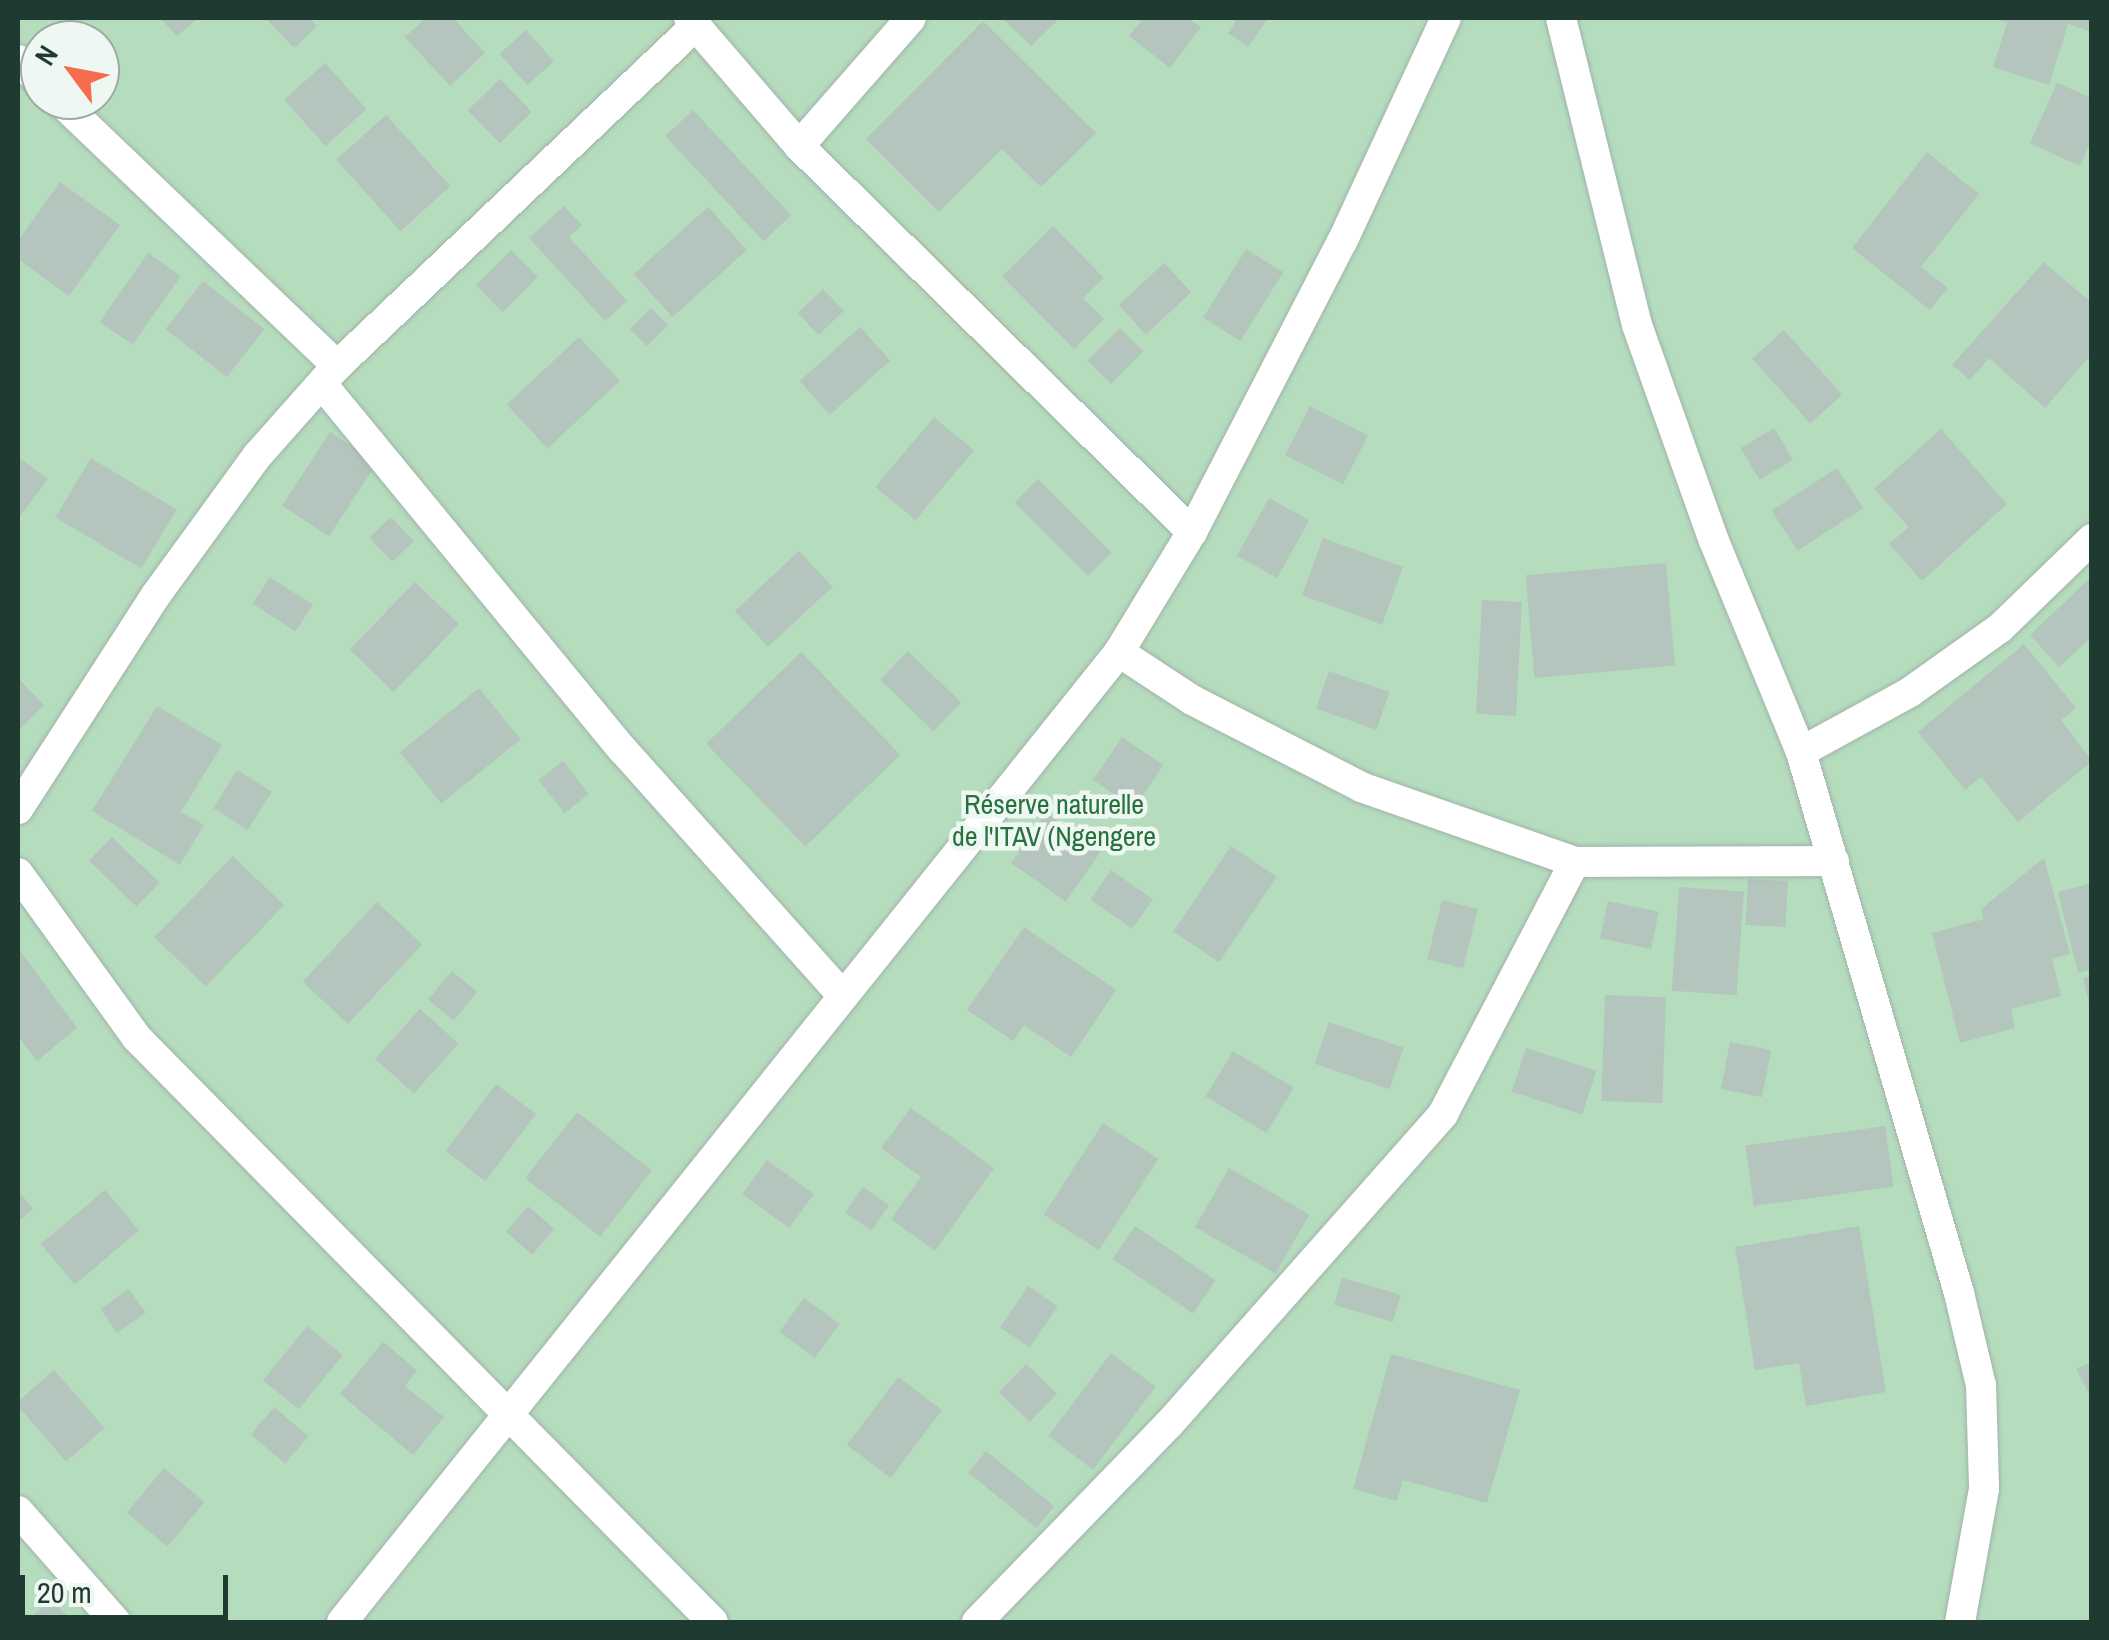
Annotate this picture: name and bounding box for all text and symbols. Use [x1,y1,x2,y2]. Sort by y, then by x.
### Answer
north arrow [20,20,120,120]
text: N [26,38,67,72]
park label: Réserve naturelle de l'ITAV (Ngengere [952,787,1156,853]
scale bar [25,1555,232,1617]
text: 20 m [37,1572,92,1612]

